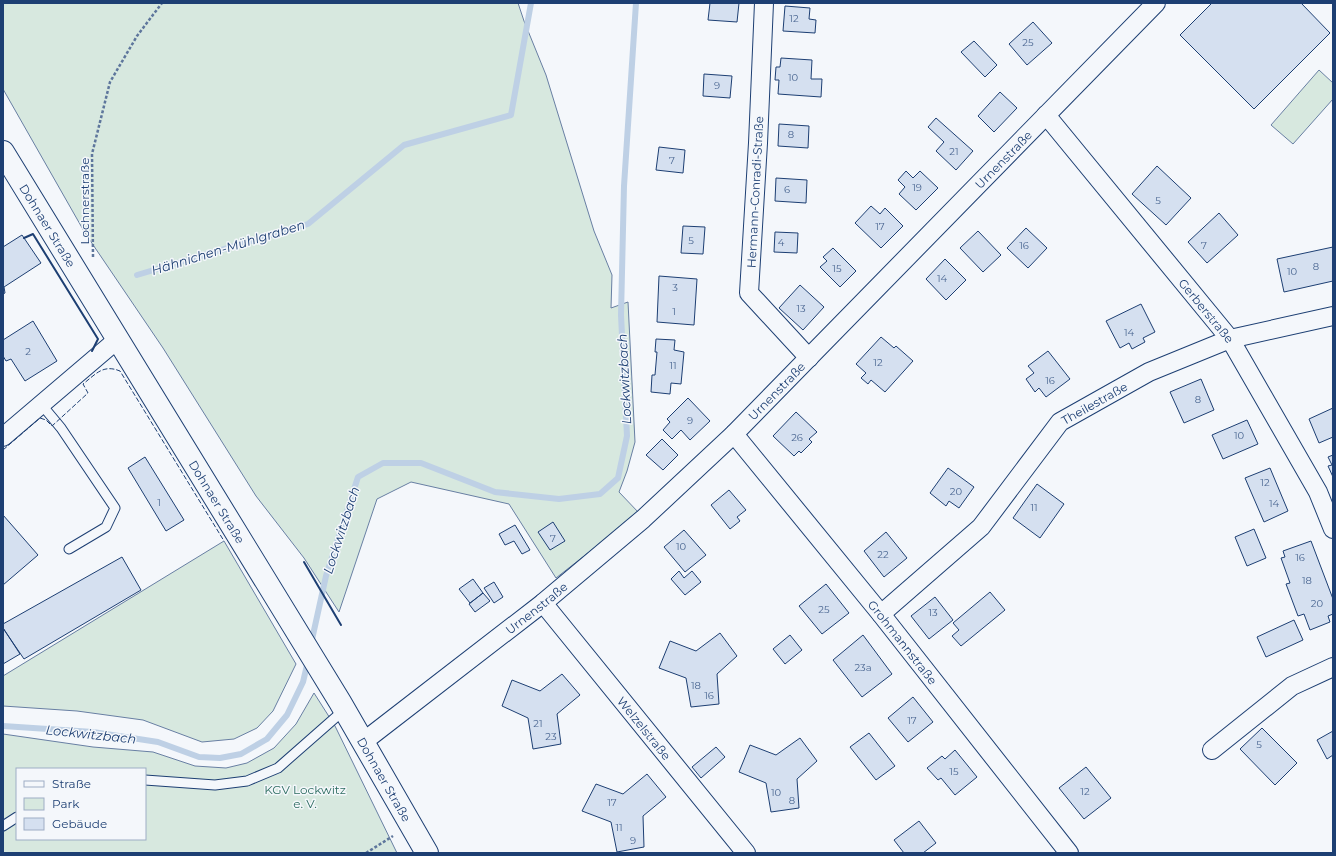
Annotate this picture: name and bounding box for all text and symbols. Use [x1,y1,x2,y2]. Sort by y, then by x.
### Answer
house number: 12 [789,12,799,25]
house number: 25 [1022,36,1034,49]
house number: 10 [788,71,798,84]
house number: 9 [714,79,720,92]
street label: Hermann-Conradi-Straße [744,116,766,268]
street label: Urnenstraße [971,127,1035,191]
house number: 8 [788,128,794,141]
house number: 21 [949,145,959,158]
house number: 7 [669,154,675,167]
street label: Lochnerstraße [77,158,92,244]
street label: Dohnaer Straße [17,181,79,270]
house number: 19 [912,181,922,194]
house number: 6 [784,183,790,196]
house number: 5 [1155,194,1161,207]
water label: Hähnichen-Mühlgraben [149,216,307,278]
house number: 17 [875,220,885,233]
house number: 5 [688,234,694,247]
house number: 4 [778,236,785,249]
house number: 16 [1019,239,1029,252]
house number: 7 [1201,239,1207,252]
house number: 8 [1313,260,1319,273]
house number: 15 [832,262,842,275]
house number: 10 [1287,265,1297,278]
house number: 14 [937,272,947,285]
street label: Gerberstraße [1176,275,1237,346]
house number: 3 [672,281,678,294]
house number: 13 [796,302,806,315]
house number: 1 [672,305,676,318]
house number: 14 [1124,326,1134,339]
water label: Lockwitzbach [614,333,634,425]
house number: 2 [25,345,31,358]
house number: 12 [873,356,883,369]
house number: 11 [669,359,677,372]
street label: Urnenstraße [745,359,808,423]
house number: 16 [1045,374,1055,387]
street label: Theilestraße [1058,378,1130,427]
house number: 8 [1195,393,1201,406]
house number: 9 [687,414,693,427]
house number: 10 [1234,429,1244,442]
house number: 26 [791,431,803,444]
street label: Dohnaer Straße [186,457,248,546]
house number: 12 [1260,476,1270,489]
water label: Lockwitzbach [319,484,363,576]
house number: 20 [950,485,963,498]
house number: 1 [157,496,161,509]
house number: 14 [1269,497,1279,510]
house number: 11 [1030,501,1038,514]
house number: 7 [550,532,556,545]
house number: 10 [676,540,686,553]
house number: 22 [877,548,889,561]
house number: 16 [1295,551,1305,564]
house number: 18 [1302,574,1312,587]
street label: Urnenstraße [502,578,570,637]
street label: Grohmannstraße [865,597,941,687]
house number: 20 [1311,597,1324,610]
house number: 25 [818,603,830,616]
house number: 13 [928,606,938,619]
house number: 23a [854,661,872,674]
house number: 18 [691,679,701,692]
house number: 16 [704,689,714,702]
street label: Welzelstraße [614,693,675,763]
house number: 17 [907,714,917,727]
house number: 21 [533,717,543,730]
water label: Lockwitzbach [45,721,137,747]
house number: 23 [545,730,557,743]
street label: Dohnaer Straße [354,734,415,824]
house number: 5 [1256,738,1262,751]
house number: 15 [949,765,959,778]
legend [16,768,146,840]
text: Straße [52,776,91,791]
park label: KGV Lockwitz e. V. [264,782,346,811]
house number: 12 [1080,785,1090,798]
house number: 10 [771,786,781,799]
house number: 8 [789,794,795,807]
text: Park [52,796,80,811]
house number: 17 [607,796,617,809]
text: Gebäude [52,816,107,831]
house number: 11 [615,821,623,834]
house number: 9 [630,834,636,847]

